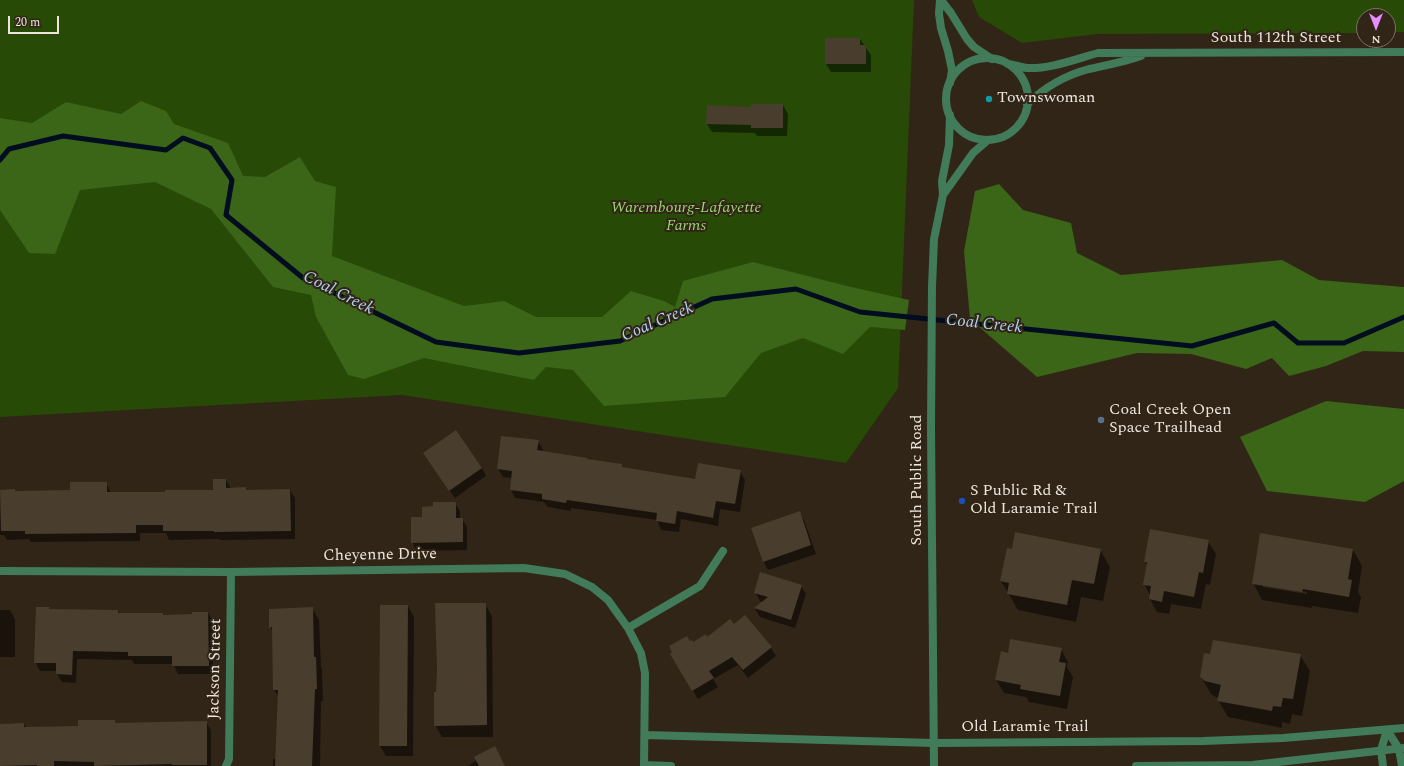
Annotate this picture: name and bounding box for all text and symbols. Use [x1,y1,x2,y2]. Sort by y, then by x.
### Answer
scale bar [10,8,61,34]
north arrow [1356,8,1396,48]
text: 20 m [15,13,40,32]
street label: South 112th Street [1211,29,1341,49]
text: N [1372,31,1381,48]
place label: Townswoman [997,89,1095,109]
marker: Townswoman [984,94,994,104]
park label: Warembourg-Lafayette Farms [611,199,761,237]
water label: Coal Creek [299,267,377,321]
water label: Coal Creek [619,299,697,347]
water label: Coal Creek [945,311,1023,339]
place label: Coal Creek Open Space Trailhead [1109,401,1231,439]
street label: South Public Road [908,415,928,545]
marker: Coal Creek Open Space Trailhead [1096,415,1106,425]
place label: S Public Rd & Old Laramie Trail [970,482,1098,520]
marker: S Public Rd & Old Laramie Trail [957,496,967,506]
street label: Cheyenne Drive [323,545,437,567]
street label: Jackson Street [206,618,226,720]
street label: Old Laramie Trail [961,718,1089,738]

